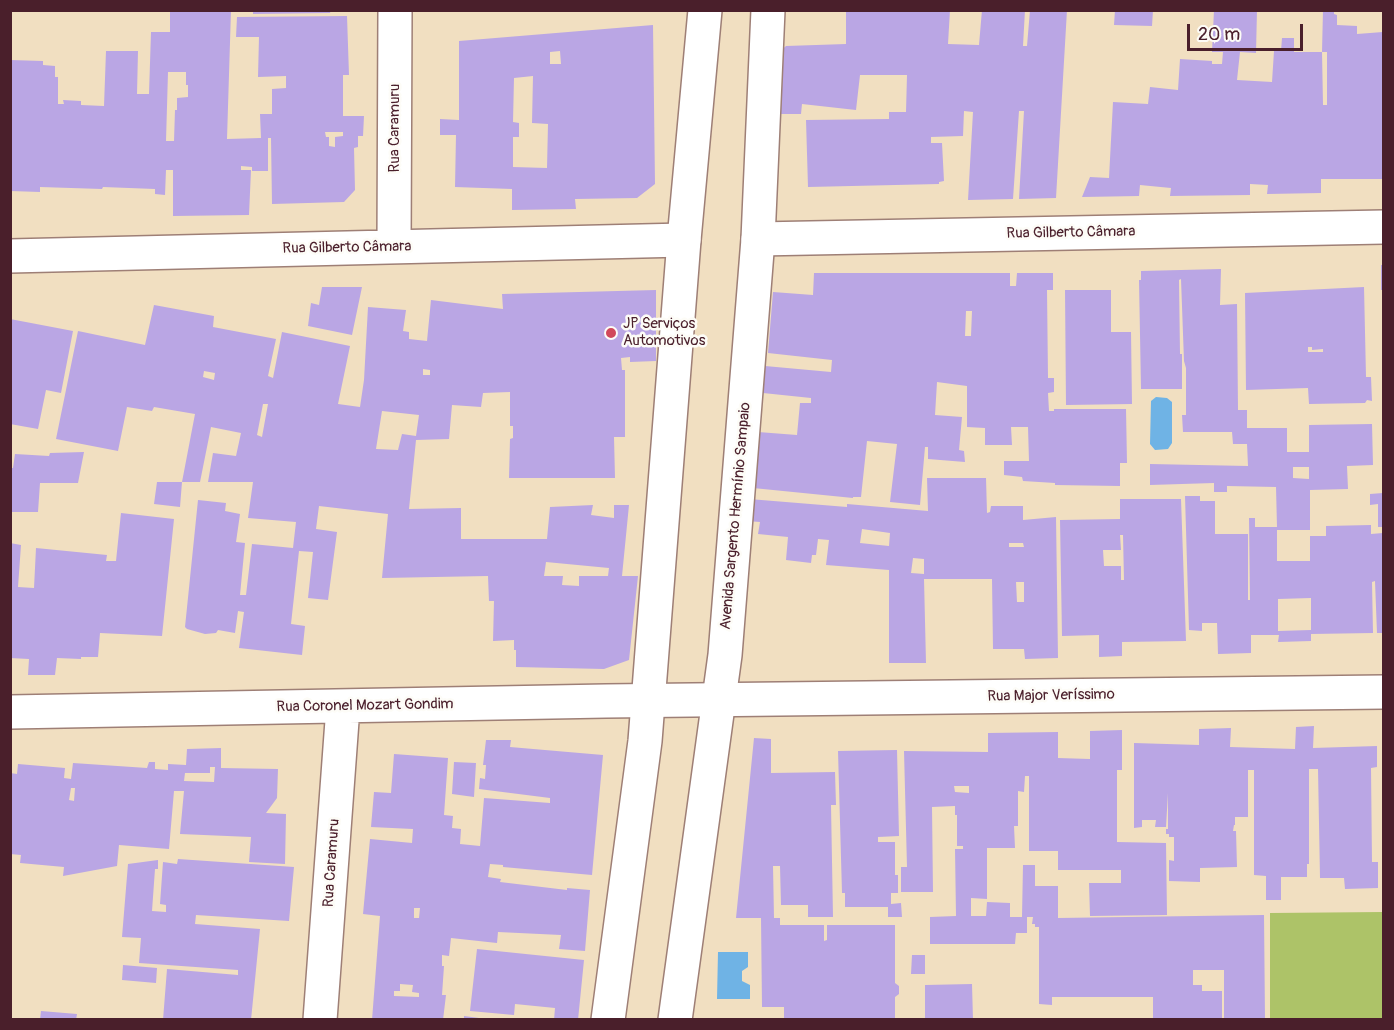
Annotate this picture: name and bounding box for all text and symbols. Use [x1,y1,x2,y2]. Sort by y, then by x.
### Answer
scale bar [1190,12,1306,50]
text: 20 m [1198,23,1240,46]
street label: Rua Caramuru [386,84,404,172]
street label: Rua Gilberto Câmara [1006,223,1136,243]
street label: Rua Gilberto Câmara [282,238,412,258]
place label: JP Serviços Automotivos [623,315,705,350]
marker: JP Serviços Automotivos [604,326,618,340]
street label: Avenida Sargento Hermínio Sampaio [717,402,755,630]
street label: Rua Major Veríssimo [987,686,1115,706]
street label: Rua Coronel Mozart Gondim [276,695,454,717]
street label: Rua Caramuru [320,818,344,908]

